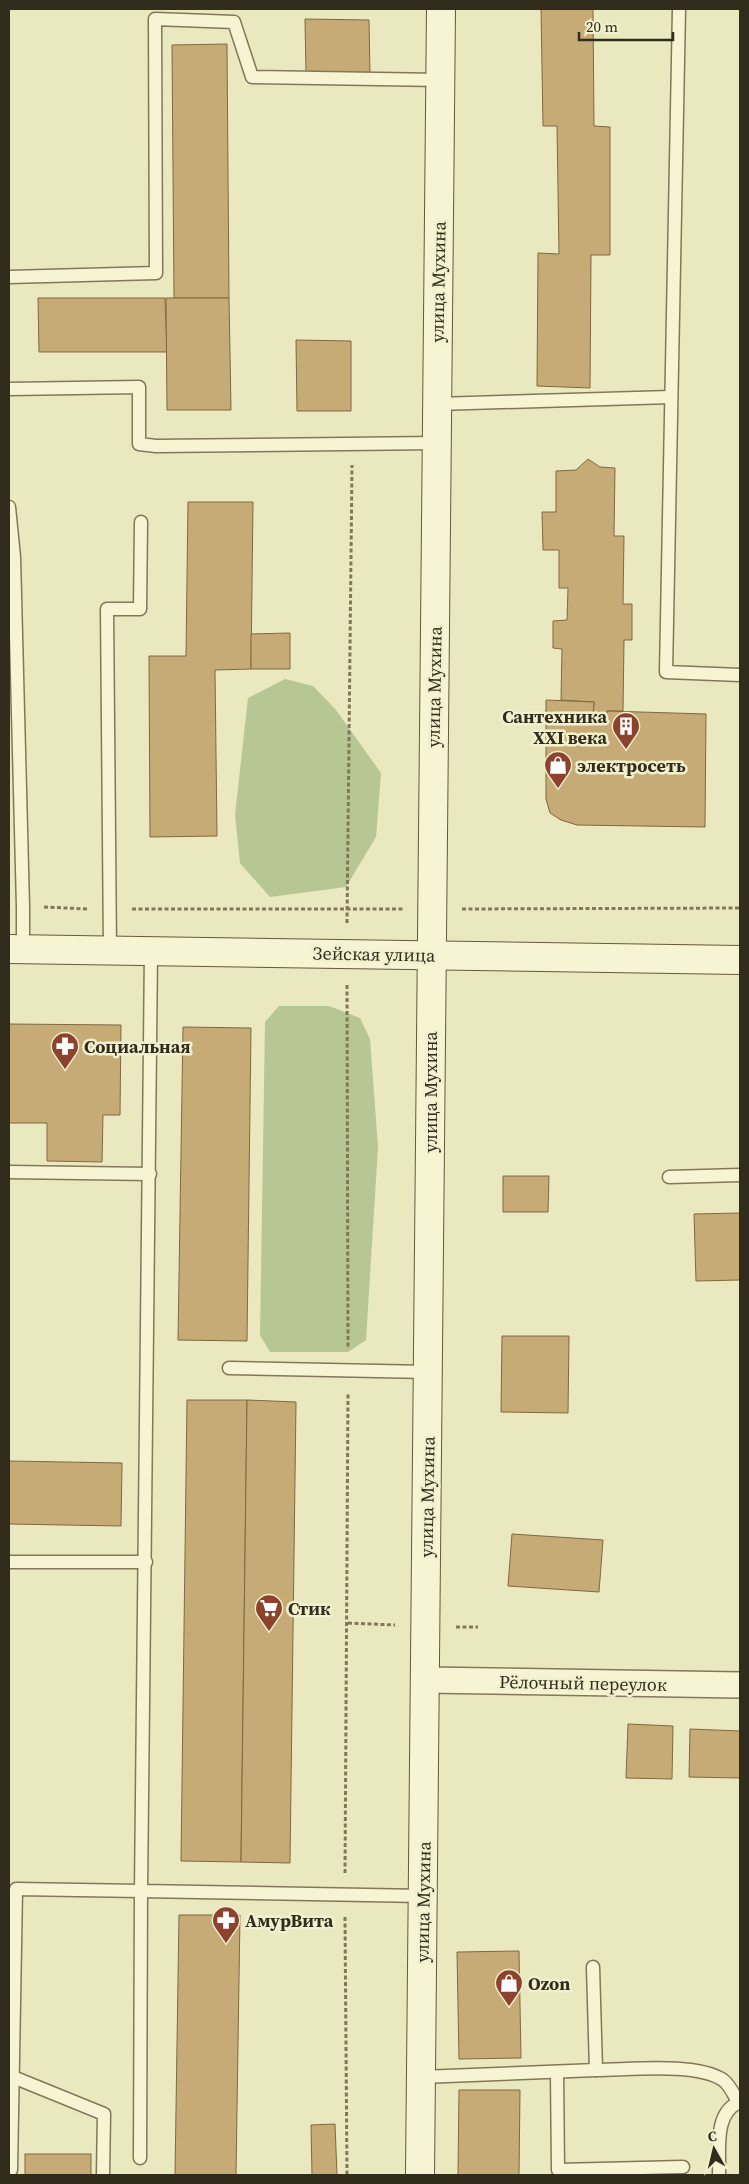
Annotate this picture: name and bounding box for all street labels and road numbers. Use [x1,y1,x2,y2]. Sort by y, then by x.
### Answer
street label: улица Мухина [424,220,452,343]
street label: улица Мухина [420,625,448,748]
street label: Зейская улица [312,940,436,968]
street label: улица Мухина [418,1030,443,1153]
street label: улица Мухина [413,1435,441,1558]
street label: Рёлочный переулок [499,1669,667,1697]
street label: улица Мухина [409,1840,437,1963]

